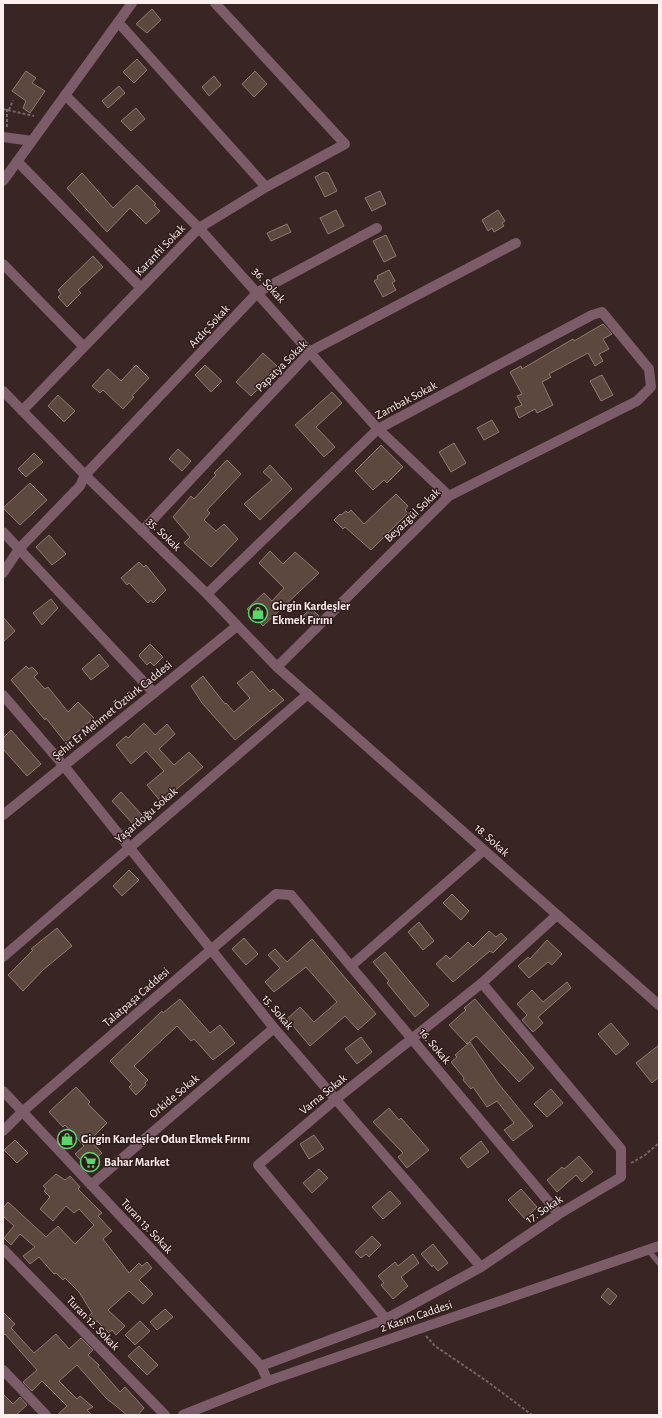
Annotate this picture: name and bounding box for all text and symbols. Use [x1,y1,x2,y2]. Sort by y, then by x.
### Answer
street label: Karanfil Sokak [133,222,188,278]
street label: 36. Sokak [250,265,288,305]
street label: Ardıç Sokak [186,302,232,350]
street label: Papatya Sokak [253,338,310,395]
street label: Zambak Sokak [373,378,439,421]
street label: Beyazgül Sokak [382,485,443,545]
street label: 35. Sokak [145,515,184,553]
place label: Girgin Kardeşler Ekmek Fırını [272,600,351,626]
shop icon: Girgin Kardeşler Ekmek Fırını [247,602,269,624]
street label: Şehit Er Mehmet Öztürk Caddesi [49,657,174,762]
street label: Yaşardoğu Sokak [112,784,180,845]
street label: 18. Sokak [472,821,512,859]
street label: Talatpaşa Caddesi [100,965,172,1029]
street label: 15. Sokak [260,992,296,1032]
street label: 16. Sokak [417,1026,453,1066]
street label: Orkide Sokak [147,1071,202,1120]
street label: Varna Sokak [297,1071,349,1117]
shop icon: Girgin Kardeşler Odun Ekmek Fırını [56,1128,78,1150]
place label: Girgin Kardeşler Odun Ekmek Fırını [81,1133,250,1145]
supermarket icon: Bahar Market [79,1151,101,1173]
place label: Bahar Market [104,1156,170,1168]
street label: 17. Sokak [523,1192,565,1225]
street label: Turan 13. Sokak [119,1196,176,1256]
street label: Turan 12. Sokak [64,1294,122,1353]
street label: 2 Kasım Caddesi [378,1298,454,1334]

